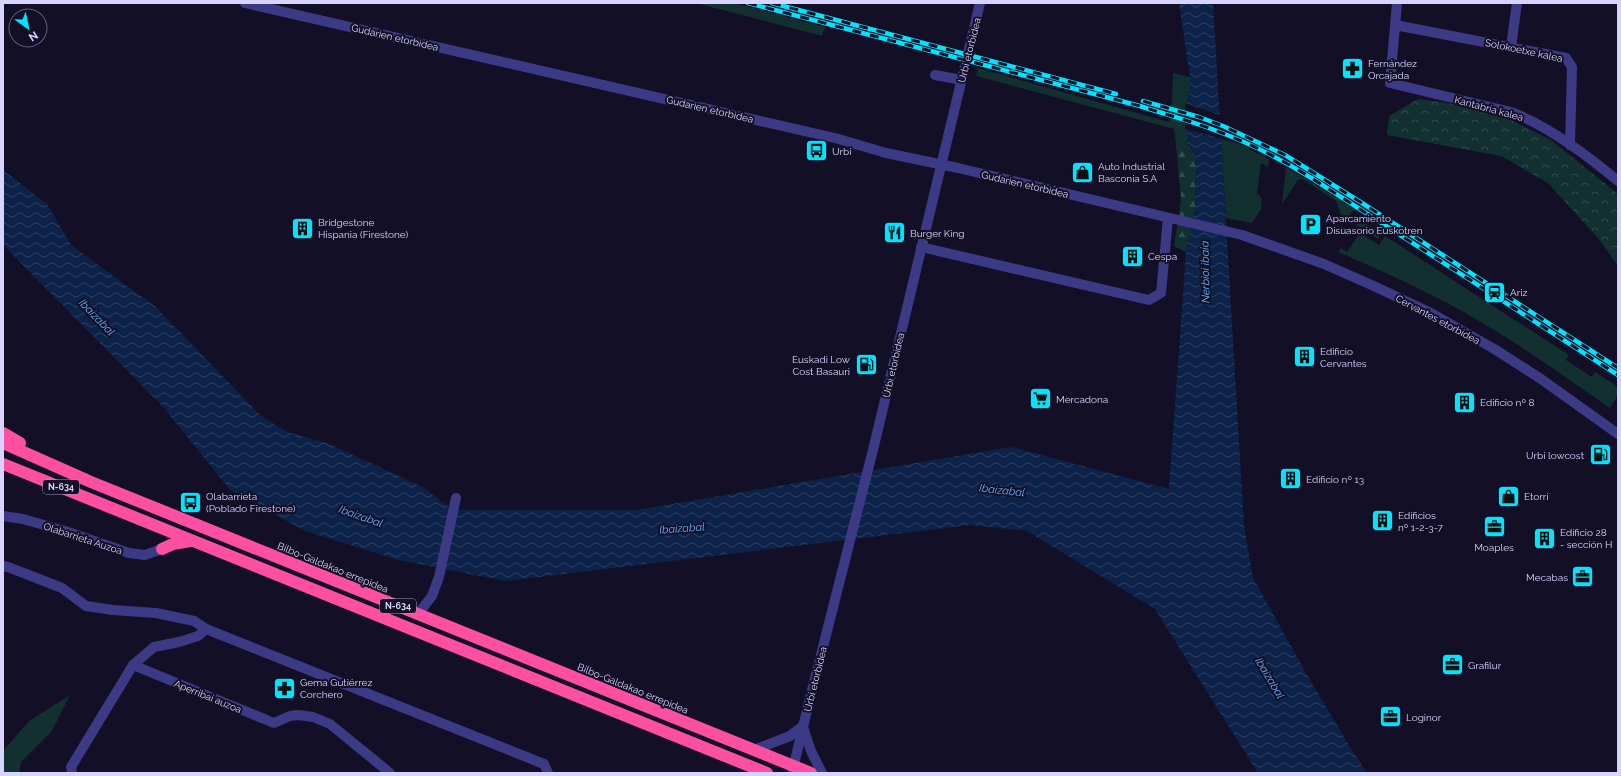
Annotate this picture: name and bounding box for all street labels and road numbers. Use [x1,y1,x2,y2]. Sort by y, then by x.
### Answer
street label: Urbi etorbidea [956,17,983,84]
street label: Gudarien etorbidea [350,22,440,53]
street label: Solokoetxe kalea [1484,37,1564,64]
street label: Gudarien etorbidea [665,94,755,125]
street label: Kantabria kalea [1453,94,1525,123]
street label: Gudarien etorbidea [980,169,1070,200]
street label: Cervantes etorbidea [1394,293,1482,346]
street label: Urbi etorbidea [881,332,906,399]
road number: N-634 [43,480,79,494]
street label: Olabarrieta Auzoa [42,521,124,556]
street label: Bilbo-Galdakao errepidea [276,540,390,595]
road number: N-634 [380,599,416,613]
street label: Urbi etorbidea [802,646,829,713]
street label: Bilbo-Galdakao errepidea [576,661,690,716]
street label: Aperribai auzoa [172,678,243,715]

